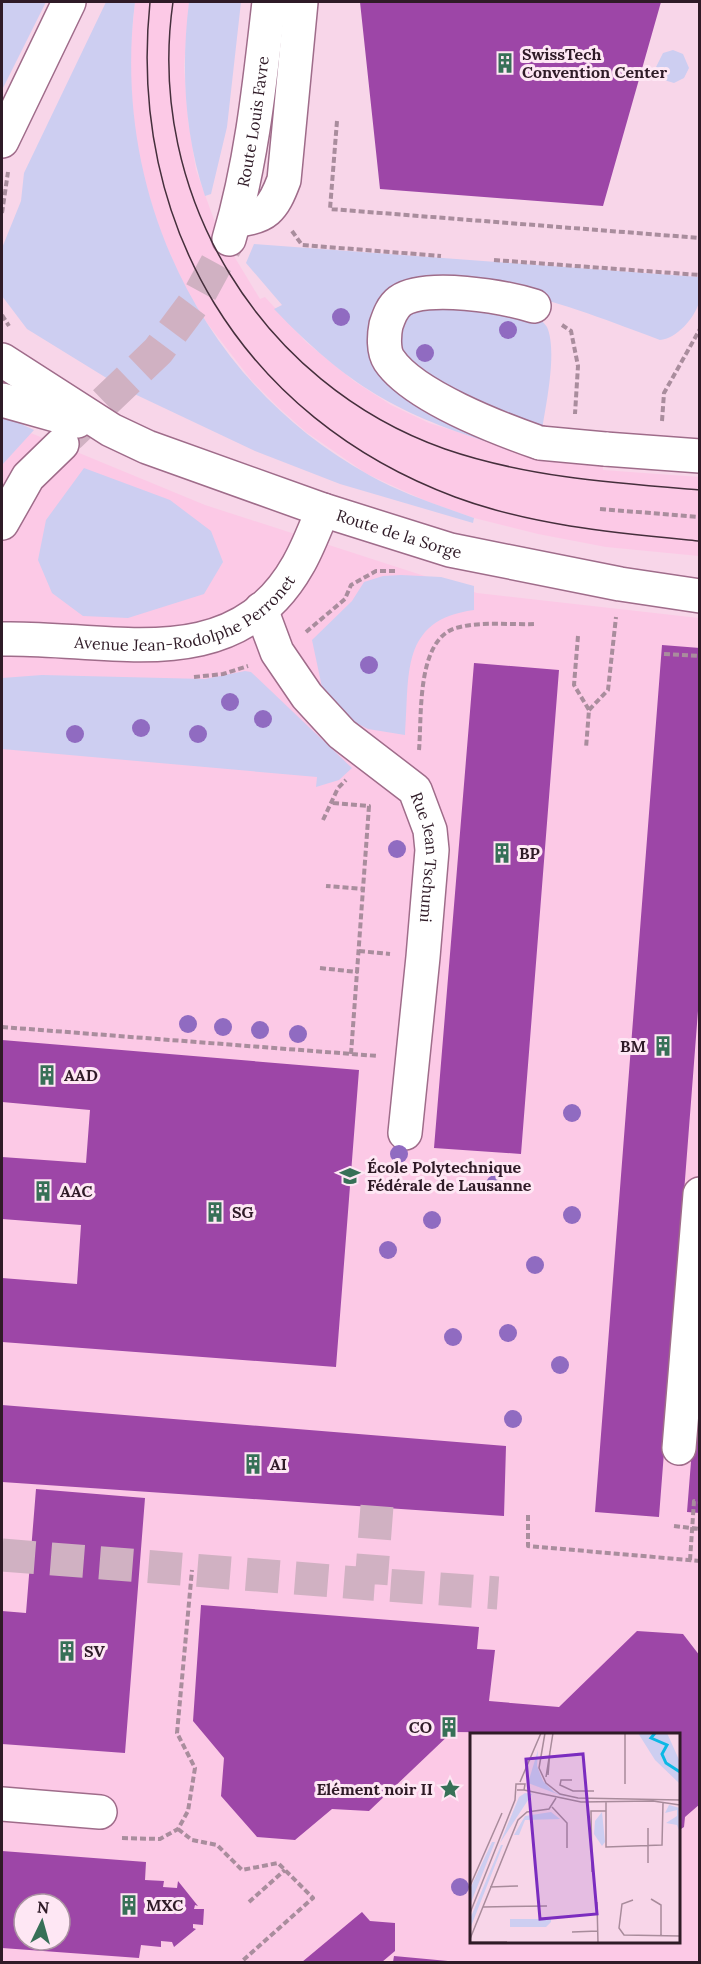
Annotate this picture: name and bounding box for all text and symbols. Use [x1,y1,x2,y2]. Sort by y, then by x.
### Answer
place label: SwissTech Convention Center [522,44,667,82]
building icon: SwissTech Convention Center [493,51,517,75]
street label: Route Louis Favre [233,55,273,189]
street label: Route de la Sorge [334,505,464,562]
street label: Avenue Jean-Rodolphe Perronet [73,570,299,655]
street label: Rue Jean Tschumi [407,789,442,923]
building icon: BP [490,841,514,865]
place label: BP [519,843,540,863]
building icon: BM [651,1034,675,1058]
place label: BM [620,1036,646,1056]
building icon: AAD [35,1063,59,1087]
place label: AAD [64,1065,98,1085]
place label: École Polytechnique Fédérale de Lausanne [367,1157,532,1195]
school or university icon: École Polytechnique Fédérale de Lausanne [338,1164,362,1188]
building icon: AAC [31,1179,55,1203]
place label: AAC [60,1181,92,1201]
building icon: SG [203,1200,227,1224]
place label: SG [232,1202,254,1222]
building icon: AI [241,1452,265,1476]
place label: AI [270,1454,287,1474]
building icon: SV [55,1639,79,1663]
place label: SV [84,1641,105,1661]
building icon: CO [437,1715,461,1739]
place label: CO [409,1717,432,1737]
inset map [470,1733,680,1943]
place icon: Elément noir II [438,1777,462,1801]
place label: Elément noir II [316,1779,433,1799]
north arrow [12,1892,72,1952]
building icon: MXC [117,1893,141,1917]
place label: MXC [146,1895,183,1915]
text: N [36,1897,50,1918]

